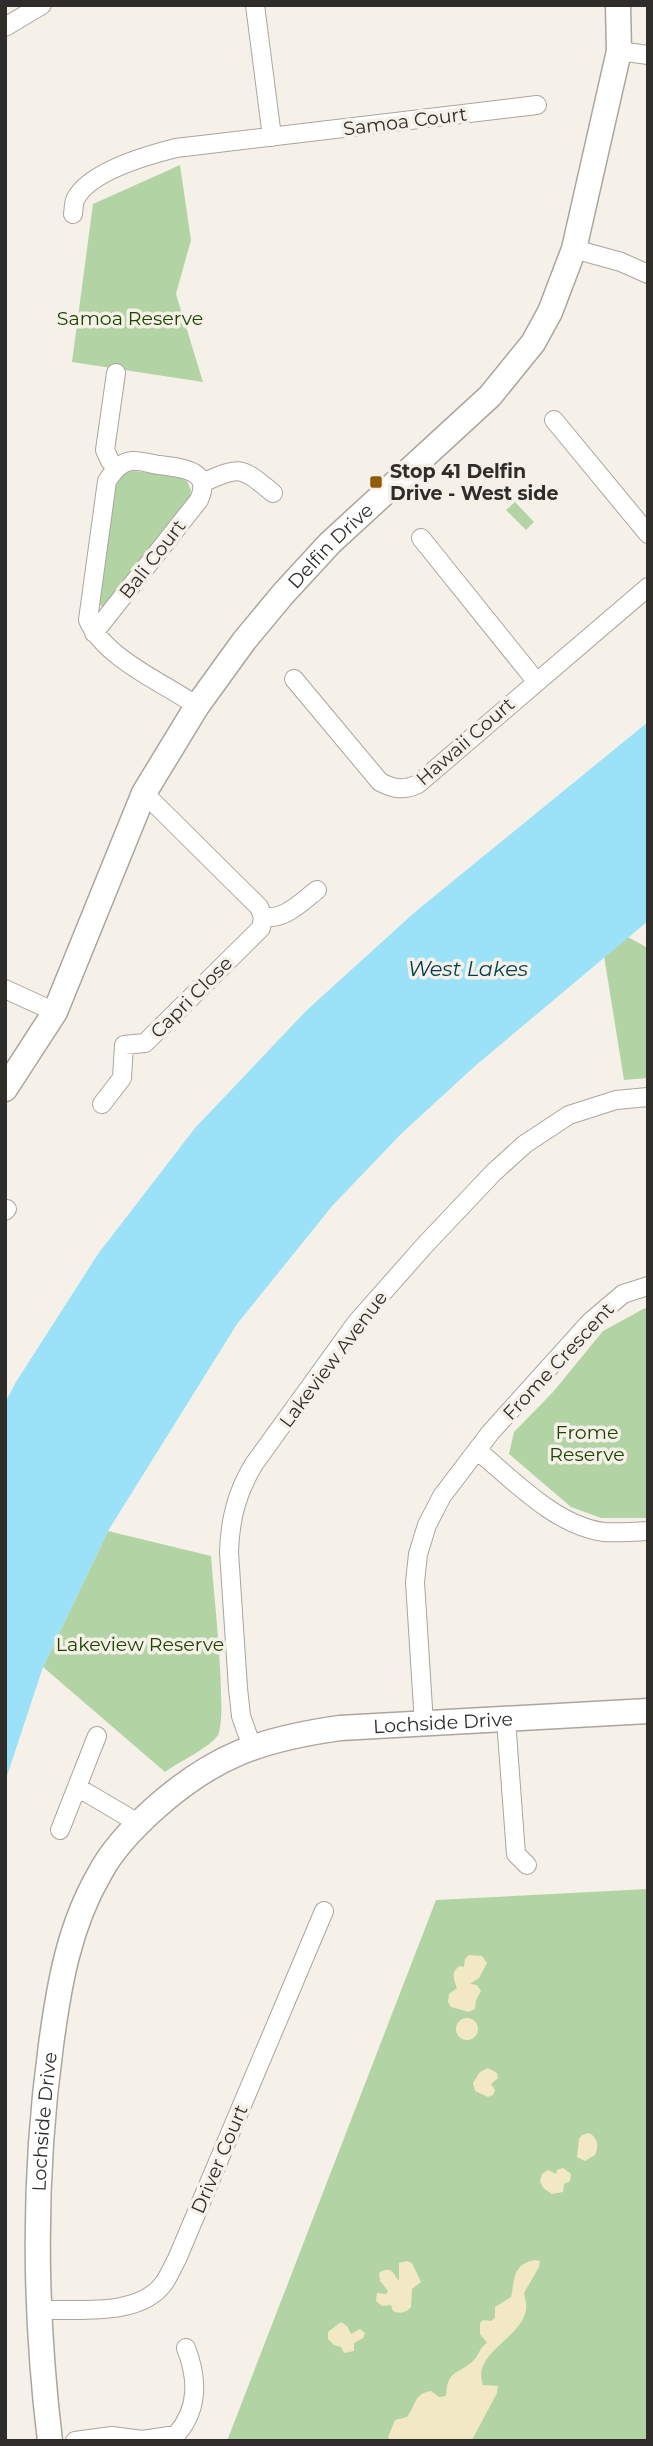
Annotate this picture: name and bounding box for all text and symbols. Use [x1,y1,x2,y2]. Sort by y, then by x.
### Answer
street label: Samoa Court [342,102,468,140]
park label: Samoa Reserve [57,307,203,330]
place label: Stop 41 Delfin Drive - West side [390,460,558,505]
marker: Stop 41 Delfin Drive - West side [368,474,384,490]
street label: Delfin Drive [283,498,378,593]
street label: Bali Court [114,515,191,603]
street label: Hawaii Court [412,692,519,790]
street label: Capri Close [146,952,237,1043]
water label: West Lakes [408,956,528,981]
street label: Lakeview Avenue [275,1287,392,1432]
street label: Frome Crescent [498,1298,619,1425]
park label: Frome Reserve [549,1421,625,1466]
park label: Lakeview Reserve [56,1633,224,1656]
street label: Lochside Drive [372,1707,513,1738]
street label: Lochside Drive [28,2051,62,2192]
street label: Driver Court [186,2101,253,2217]

